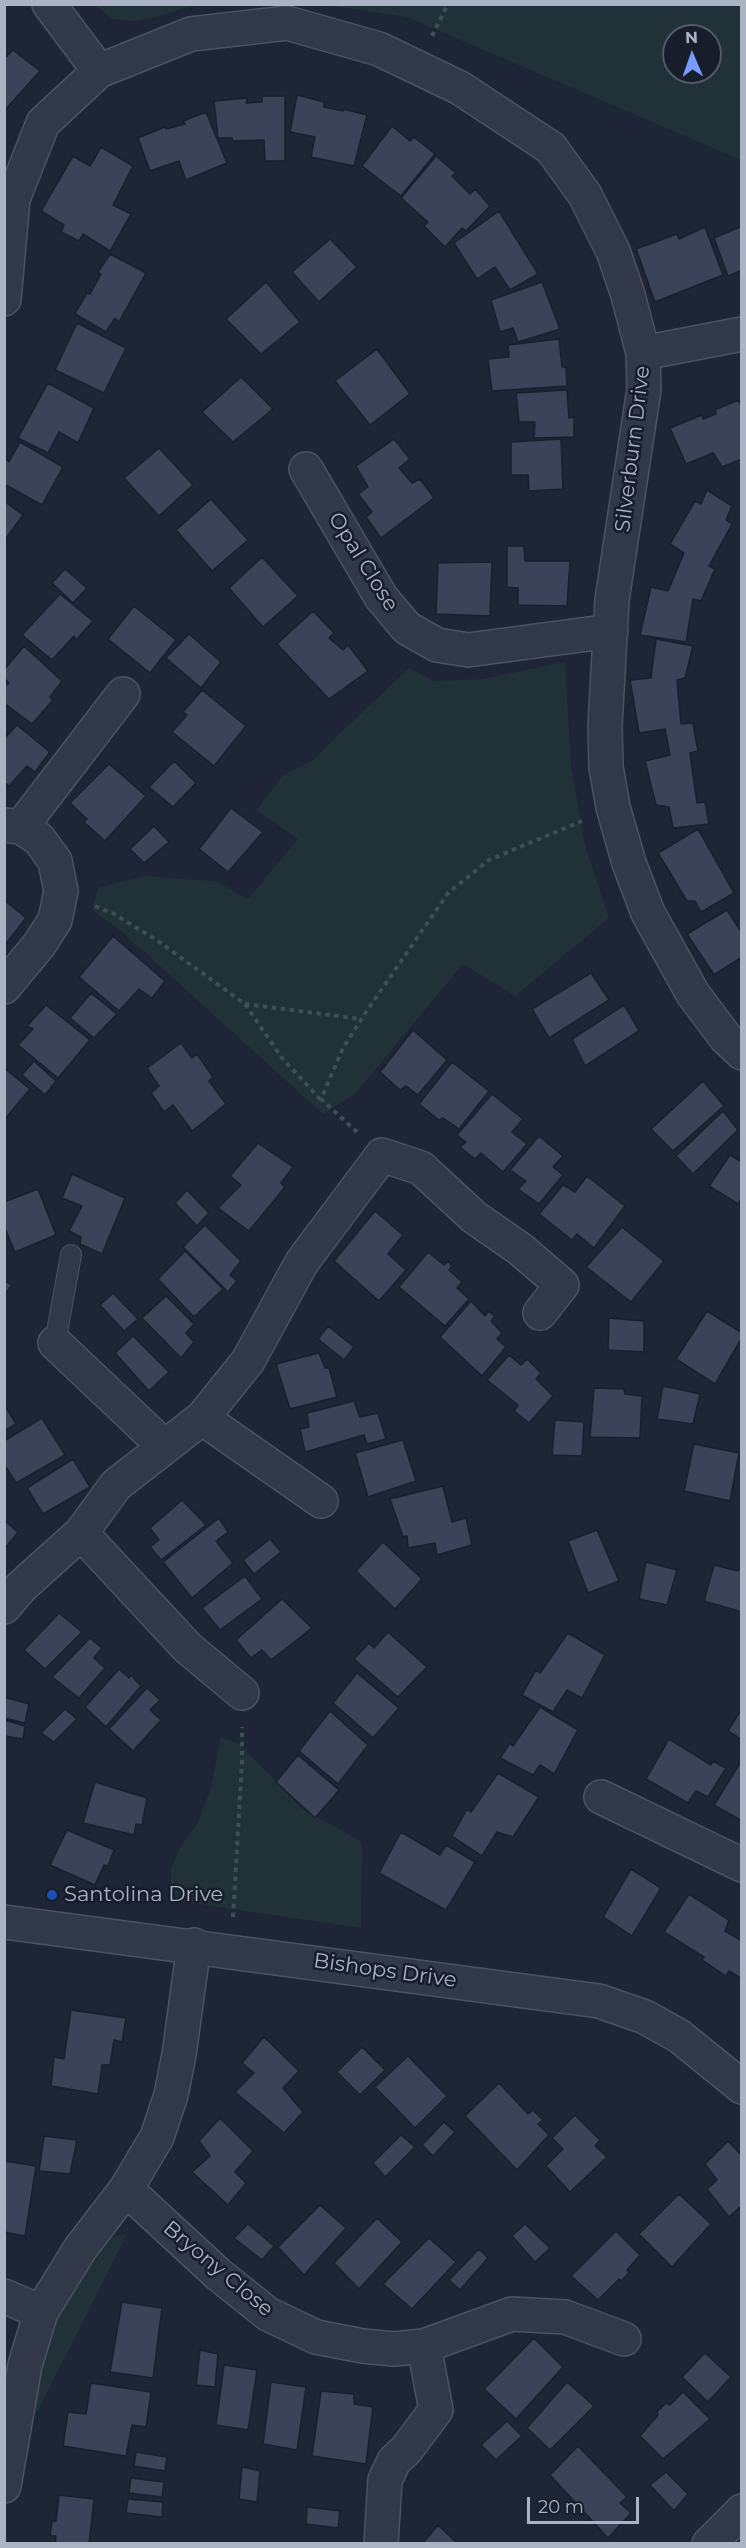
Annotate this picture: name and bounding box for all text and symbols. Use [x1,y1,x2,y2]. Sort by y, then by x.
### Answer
north arrow [662,24,722,84]
text: N [685,28,698,47]
street label: Silverburn Drive [610,364,656,534]
street label: Opal Close [323,508,403,616]
place label: Santolina Drive [64,1882,223,1908]
marker: Santolina Drive [45,1888,59,1902]
street label: Bishops Drive [312,1948,458,1994]
street label: Bryony Close [158,2216,278,2322]
scale bar [530,2485,642,2523]
text: 20 m [538,2496,584,2518]

